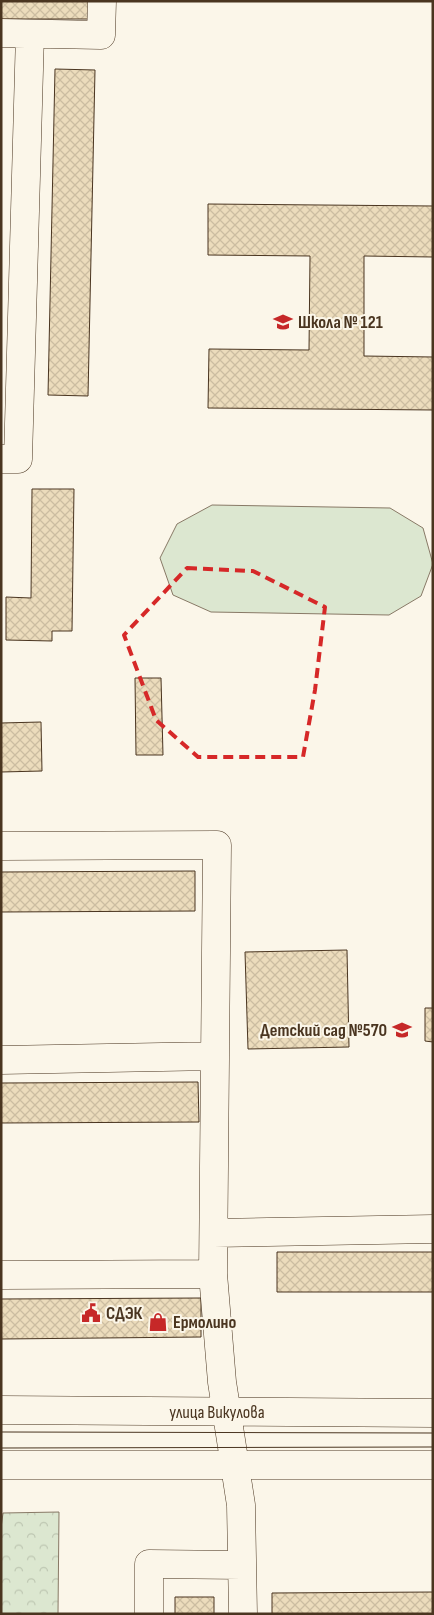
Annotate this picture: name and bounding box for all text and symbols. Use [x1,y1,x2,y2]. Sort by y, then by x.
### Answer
school or university icon: Школа № 121 [272,311,294,333]
place label: Школа № 121 [298,312,383,333]
school or university icon: Детский сад №570 [391,1019,413,1041]
place label: Детский сад №570 [260,1020,387,1041]
public building icon: СДЭК [80,1302,102,1324]
place label: СДЭК [106,1303,143,1324]
shop icon: Ермолино [147,1311,169,1333]
place label: Ермолино [173,1312,236,1333]
street label: улица Викулова [169,1402,265,1423]

